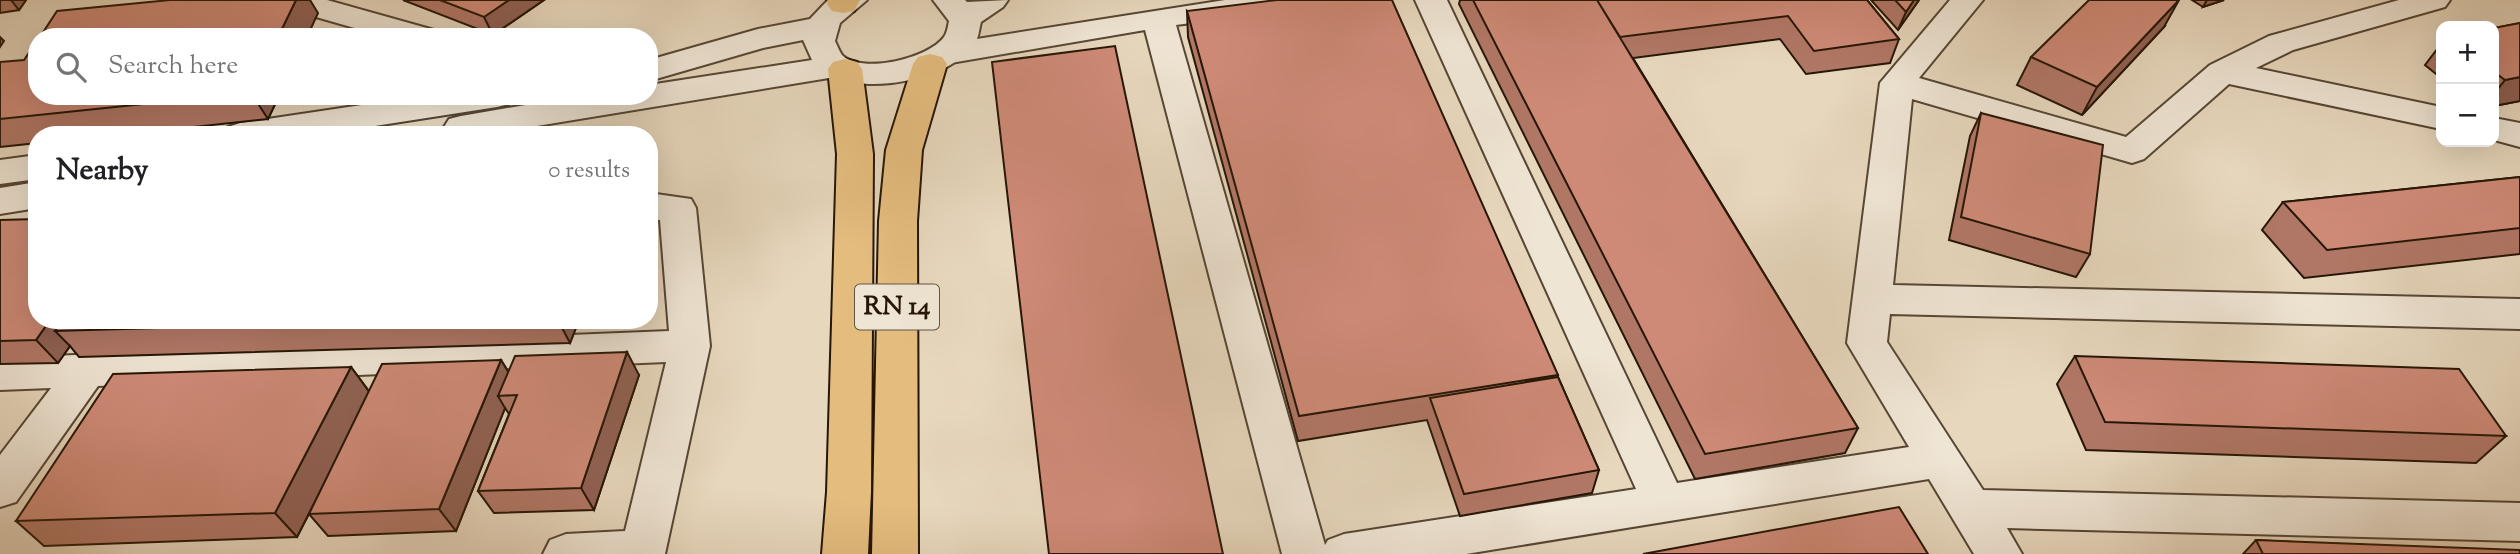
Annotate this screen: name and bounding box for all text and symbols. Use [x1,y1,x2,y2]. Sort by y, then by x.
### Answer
map controls [2436,21,2499,147]
button: + [2436,21,2499,84]
search box [28,28,658,105]
icon: search [52,48,90,86]
text: Search here [108,48,238,85]
button: − [2436,84,2499,147]
text: Nearby [56,150,148,193]
text: 0 results [548,155,630,188]
road number: RN 14 [855,284,939,330]

